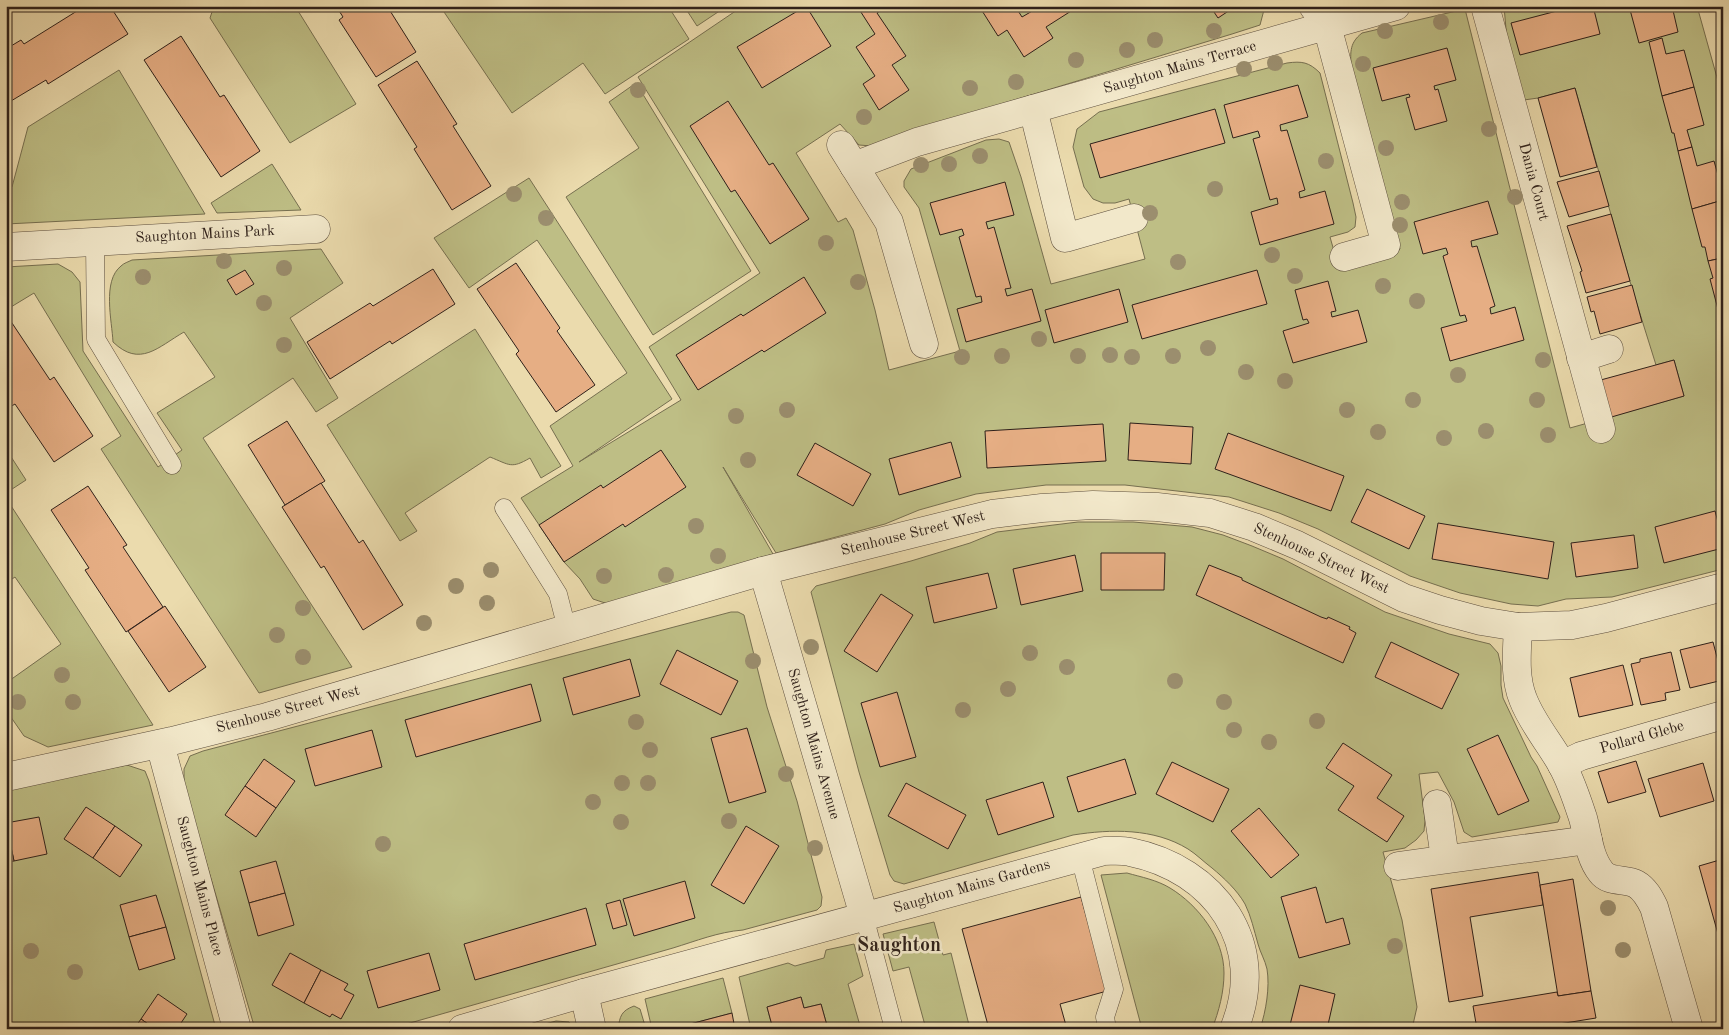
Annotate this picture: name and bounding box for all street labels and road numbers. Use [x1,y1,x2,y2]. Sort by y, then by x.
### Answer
street label: Saughton Mains Terrace [1102,39,1258,97]
street label: Dania Court [1515,142,1551,222]
street label: Saughton Mains Park [135,224,275,246]
street label: Stenhouse Street West [839,509,987,559]
street label: Stenhouse Street West [1251,521,1391,597]
street label: Saughton Mains Avenue [784,667,842,821]
street label: Stenhouse Street West [215,684,361,736]
street label: Pollard Glebe [1598,719,1686,757]
street label: Saughton Mains Place [173,815,225,958]
street label: Saughton Mains Gardens [892,857,1052,917]

